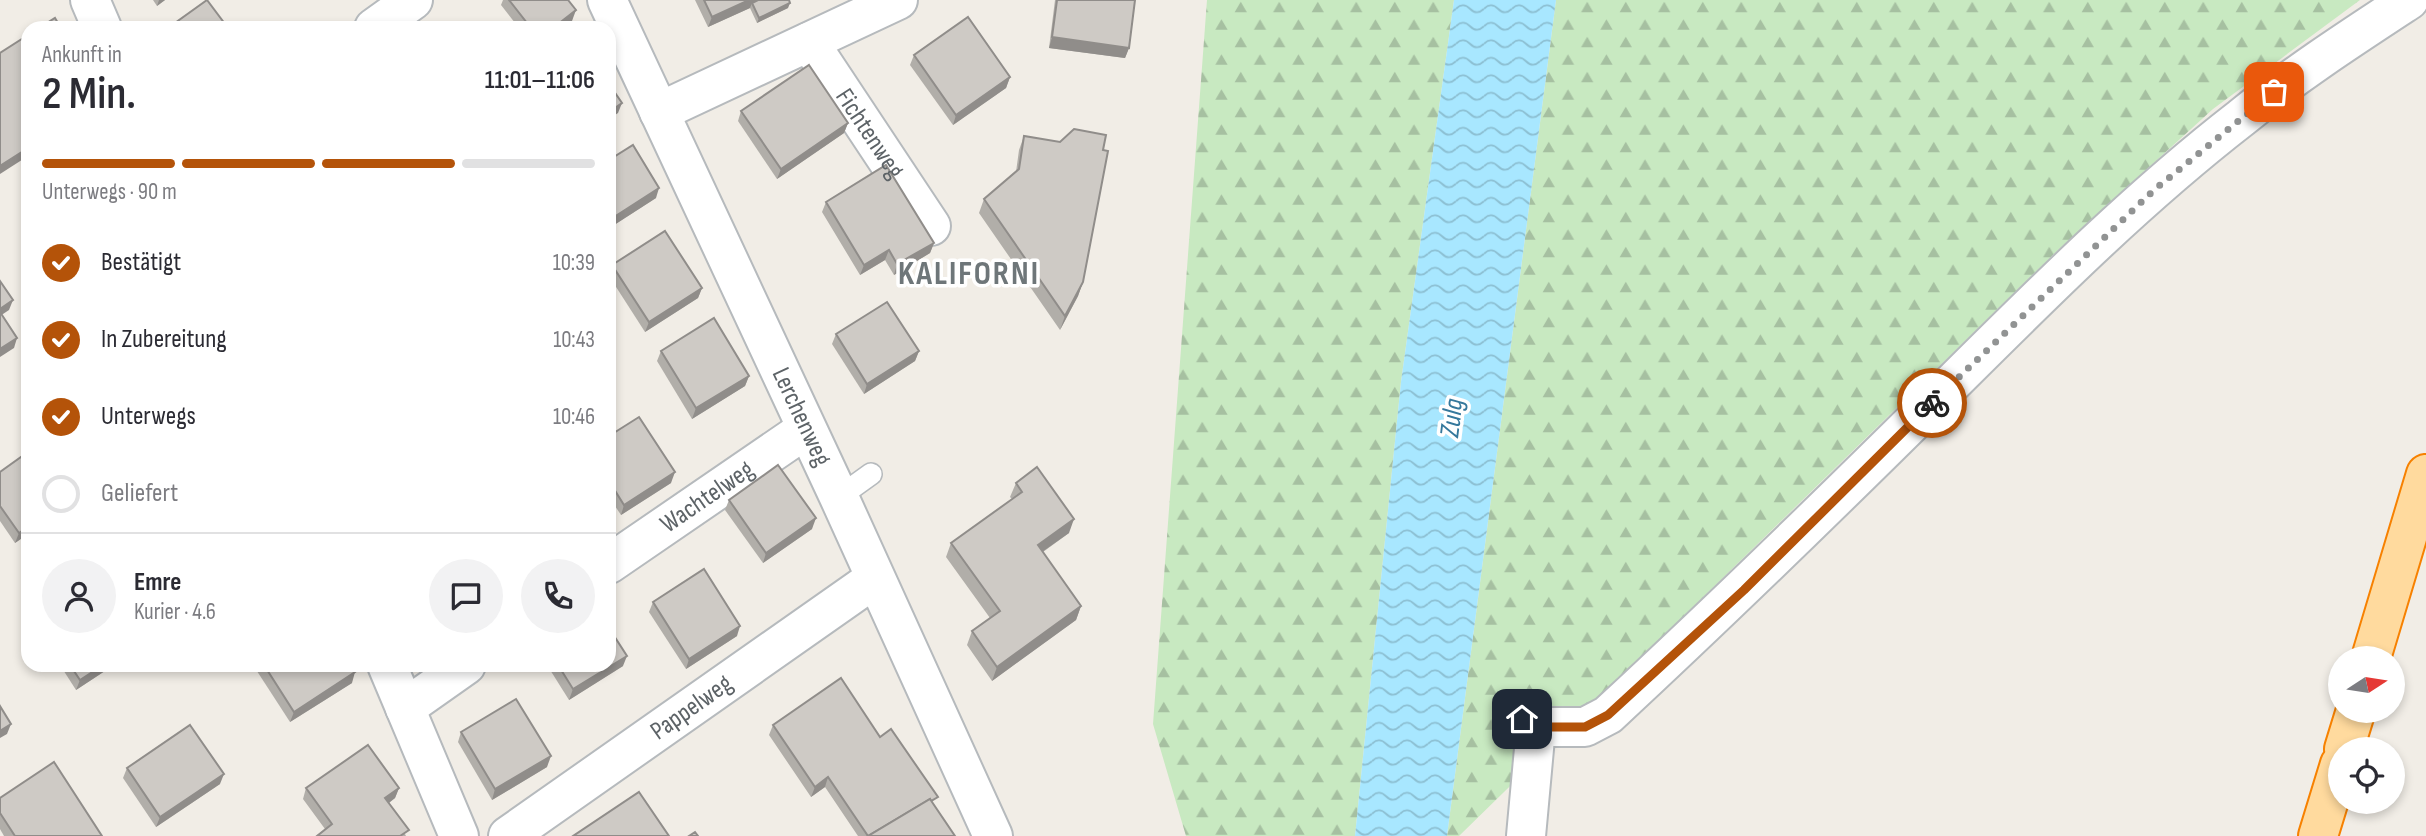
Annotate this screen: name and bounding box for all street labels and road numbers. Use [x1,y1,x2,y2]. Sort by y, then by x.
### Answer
street label: Fichtenweg [829,83,911,185]
street label: Lerchenweg [765,363,838,471]
street label: Wachtelweg [655,454,760,540]
street label: Pappelweg [644,668,738,747]

